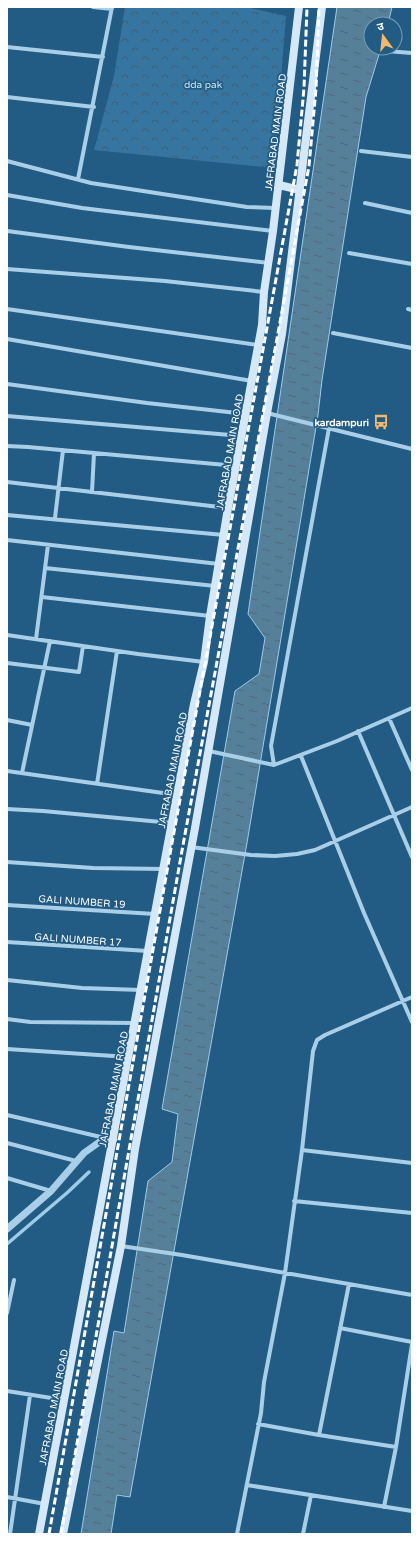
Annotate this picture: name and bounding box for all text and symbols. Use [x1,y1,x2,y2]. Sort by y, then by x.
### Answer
north arrow [363,16,403,56]
text: उ [376,20,386,34]
street label: JAFRABAD MAIN ROAD [263,73,289,191]
park label: dda pak [184,79,223,91]
street label: JAFRABAD MAIN ROAD [214,393,246,511]
bus stop icon: kardampuri [372,413,390,431]
place label: kardampuri [315,417,370,429]
street label: JAFRABAD MAIN ROAD [156,711,190,829]
street label: GALI NUMBER 19 [38,893,126,911]
street label: GALI NUMBER 17 [34,931,122,949]
street label: JAFRABAD MAIN ROAD [97,1030,131,1148]
street label: JAFRABAD MAIN ROAD [37,1348,71,1466]

